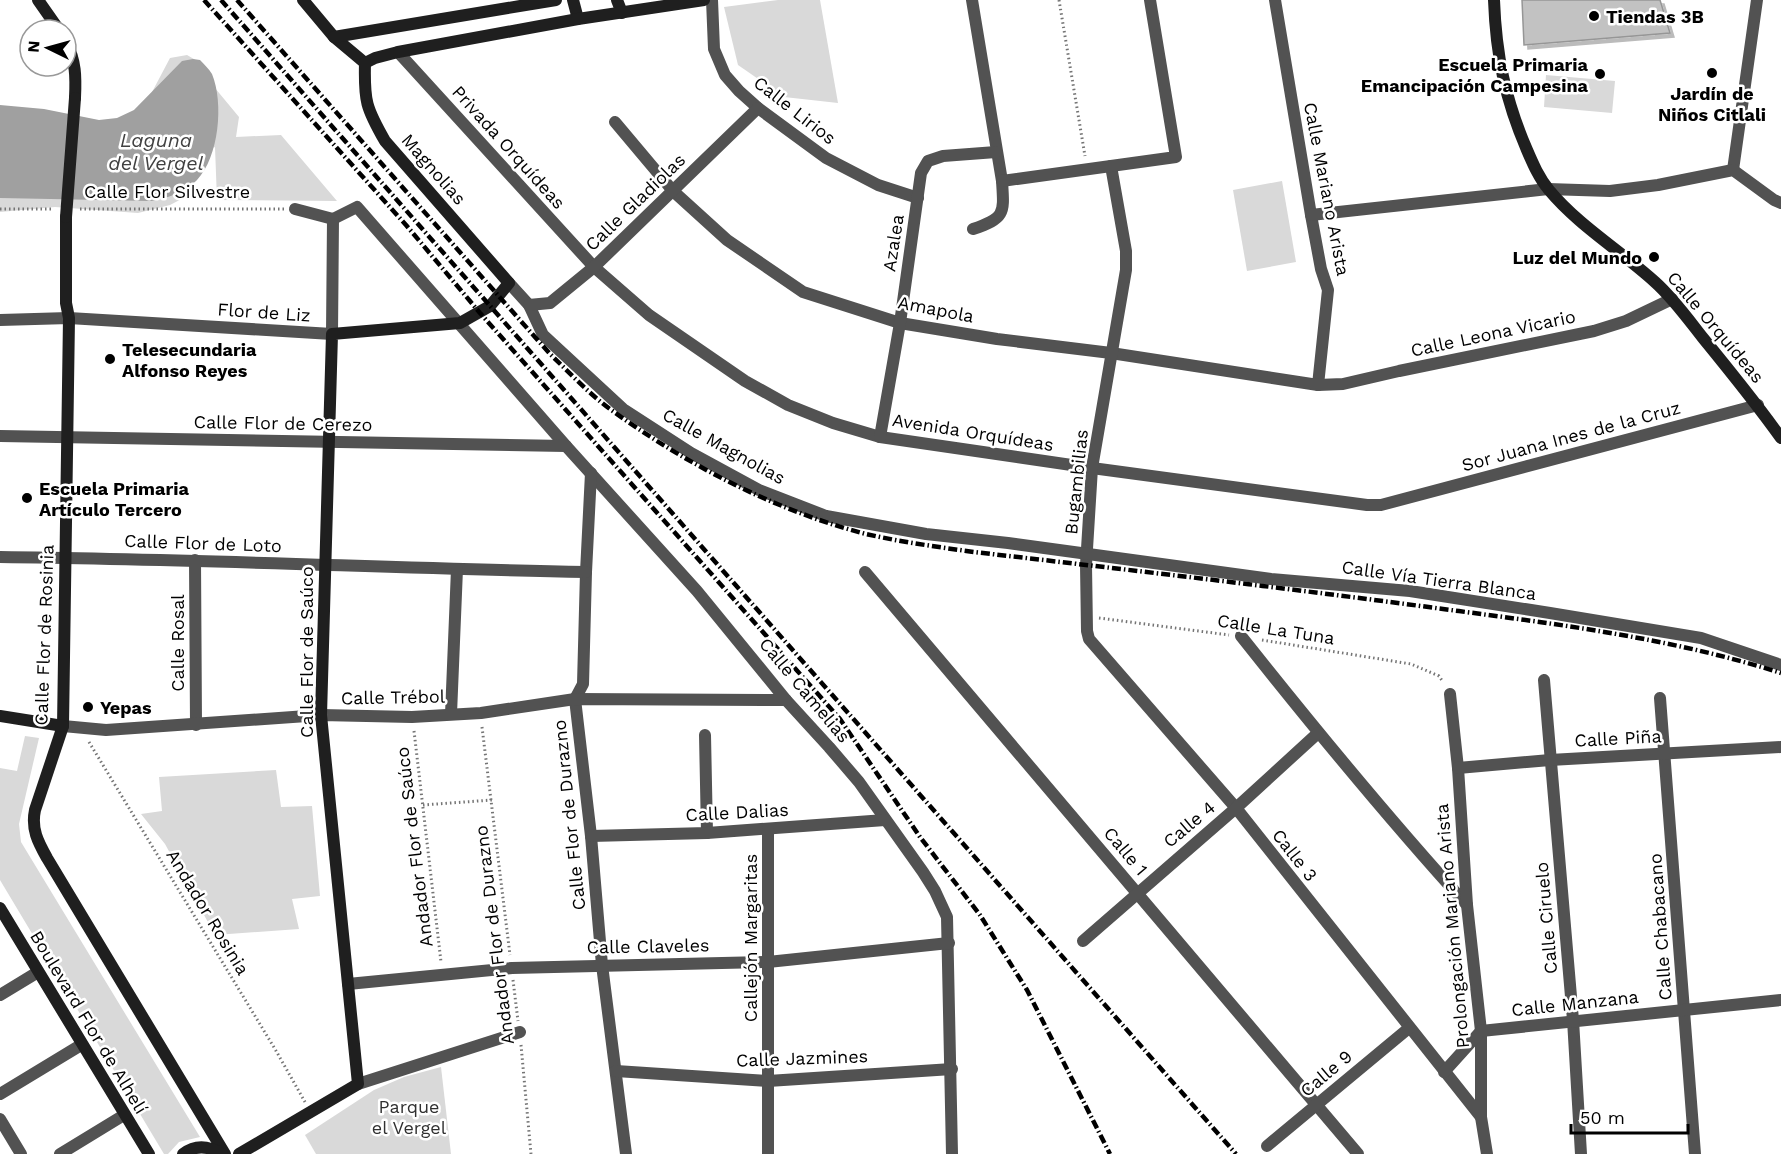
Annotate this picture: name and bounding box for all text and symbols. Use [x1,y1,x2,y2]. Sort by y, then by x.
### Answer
place label: Tiendas 3B [1606,6,1704,27]
marker: Tiendas 3B [1587,9,1601,23]
north arrow [18,18,78,78]
text: N [24,40,44,53]
place label: Escuela Primaria Emancipación Campesina [1361,54,1589,96]
marker: Jardín de Niños Citlali [1705,66,1719,80]
marker: Escuela Primaria Emancipación Campesina [1593,67,1607,81]
street label: Calle Lirios [750,72,840,148]
street label: Privada Orquídeas [448,81,570,213]
place label: Jardín de Niños Citlali [1658,83,1766,125]
street label: Calle Mariano Arista [1300,100,1354,278]
water label: Laguna del Vergel [108,128,204,175]
street label: Magnolias [398,129,470,209]
street label: Calle Gladiolas [581,149,689,255]
street label: Calle Flor Silvestre [84,181,250,202]
street label: Azalea [878,213,908,273]
place label: Luz del Mundo [1512,247,1642,268]
marker: Luz del Mundo [1647,250,1661,264]
street label: Calle Orquídeas [1663,267,1769,387]
street label: Amapola [896,291,976,327]
street label: Flor de Liz [217,298,311,326]
street label: Calle Leona Vicario [1409,305,1577,361]
place label: Telesecundaria Alfonso Reyes [122,339,257,381]
marker: Telesecundaria Alfonso Reyes [103,352,117,366]
street label: Sor Juana Ines de la Cruz [1459,397,1683,475]
street label: Calle Magnolias [659,404,789,488]
street label: Avenida Orquídeas [891,409,1055,455]
street label: Calle Flor de Cerezo [193,411,373,435]
street label: Bugambilias [1060,428,1092,536]
place label: Escuela Primaria Artículo Tercero [39,478,189,520]
marker: Escuela Primaria Artículo Tercero [20,491,34,505]
street label: Calle Flor de Loto [124,530,282,556]
street label: Calle Flor de Rosinia [30,544,58,726]
street label: Calle Vía Tierra Blanca [1340,556,1538,604]
street label: Calle Flor de Saúco [296,566,317,738]
street label: Calle Rosal [167,594,188,692]
street label: Calle La Tuna [1216,609,1336,649]
street label: Calle Camelias [755,633,855,747]
street label: Calle Trébol [341,686,446,708]
place label: Yepas [100,697,152,718]
marker: Yepas [81,700,95,714]
street label: Calle Flor de Durazno [549,719,589,911]
street label: Calle Piña [1574,725,1662,751]
street label: Andador Flor de Saúco [391,746,437,948]
street label: Calle 4 [1159,796,1219,852]
street label: Calle Dalias [685,799,789,825]
street label: Prolongación Mariano Arista [1431,803,1473,1049]
street label: Calle 1 [1100,823,1152,879]
street label: Andador Flor de Durazno [470,824,518,1046]
street label: Calle 3 [1268,825,1322,885]
street label: Andador Rosinia [162,846,254,978]
street label: Calle Chabacano [1644,853,1676,1001]
street label: Callejón Margaritas [740,854,761,1022]
street label: Calle Ciruelo [1531,861,1561,975]
street label: Boulevard Flor de Alhelí [26,927,152,1117]
street label: Calle Claveles [586,934,710,958]
street label: Calle Manzana [1510,986,1640,1020]
street label: Calle Jazmines [736,1045,868,1071]
street label: Calle 9 [1296,1045,1356,1101]
park label: Parque el Vergel [372,1096,447,1138]
scale bar [1571,1097,1688,1135]
text: 50 m [1580,1107,1625,1128]

